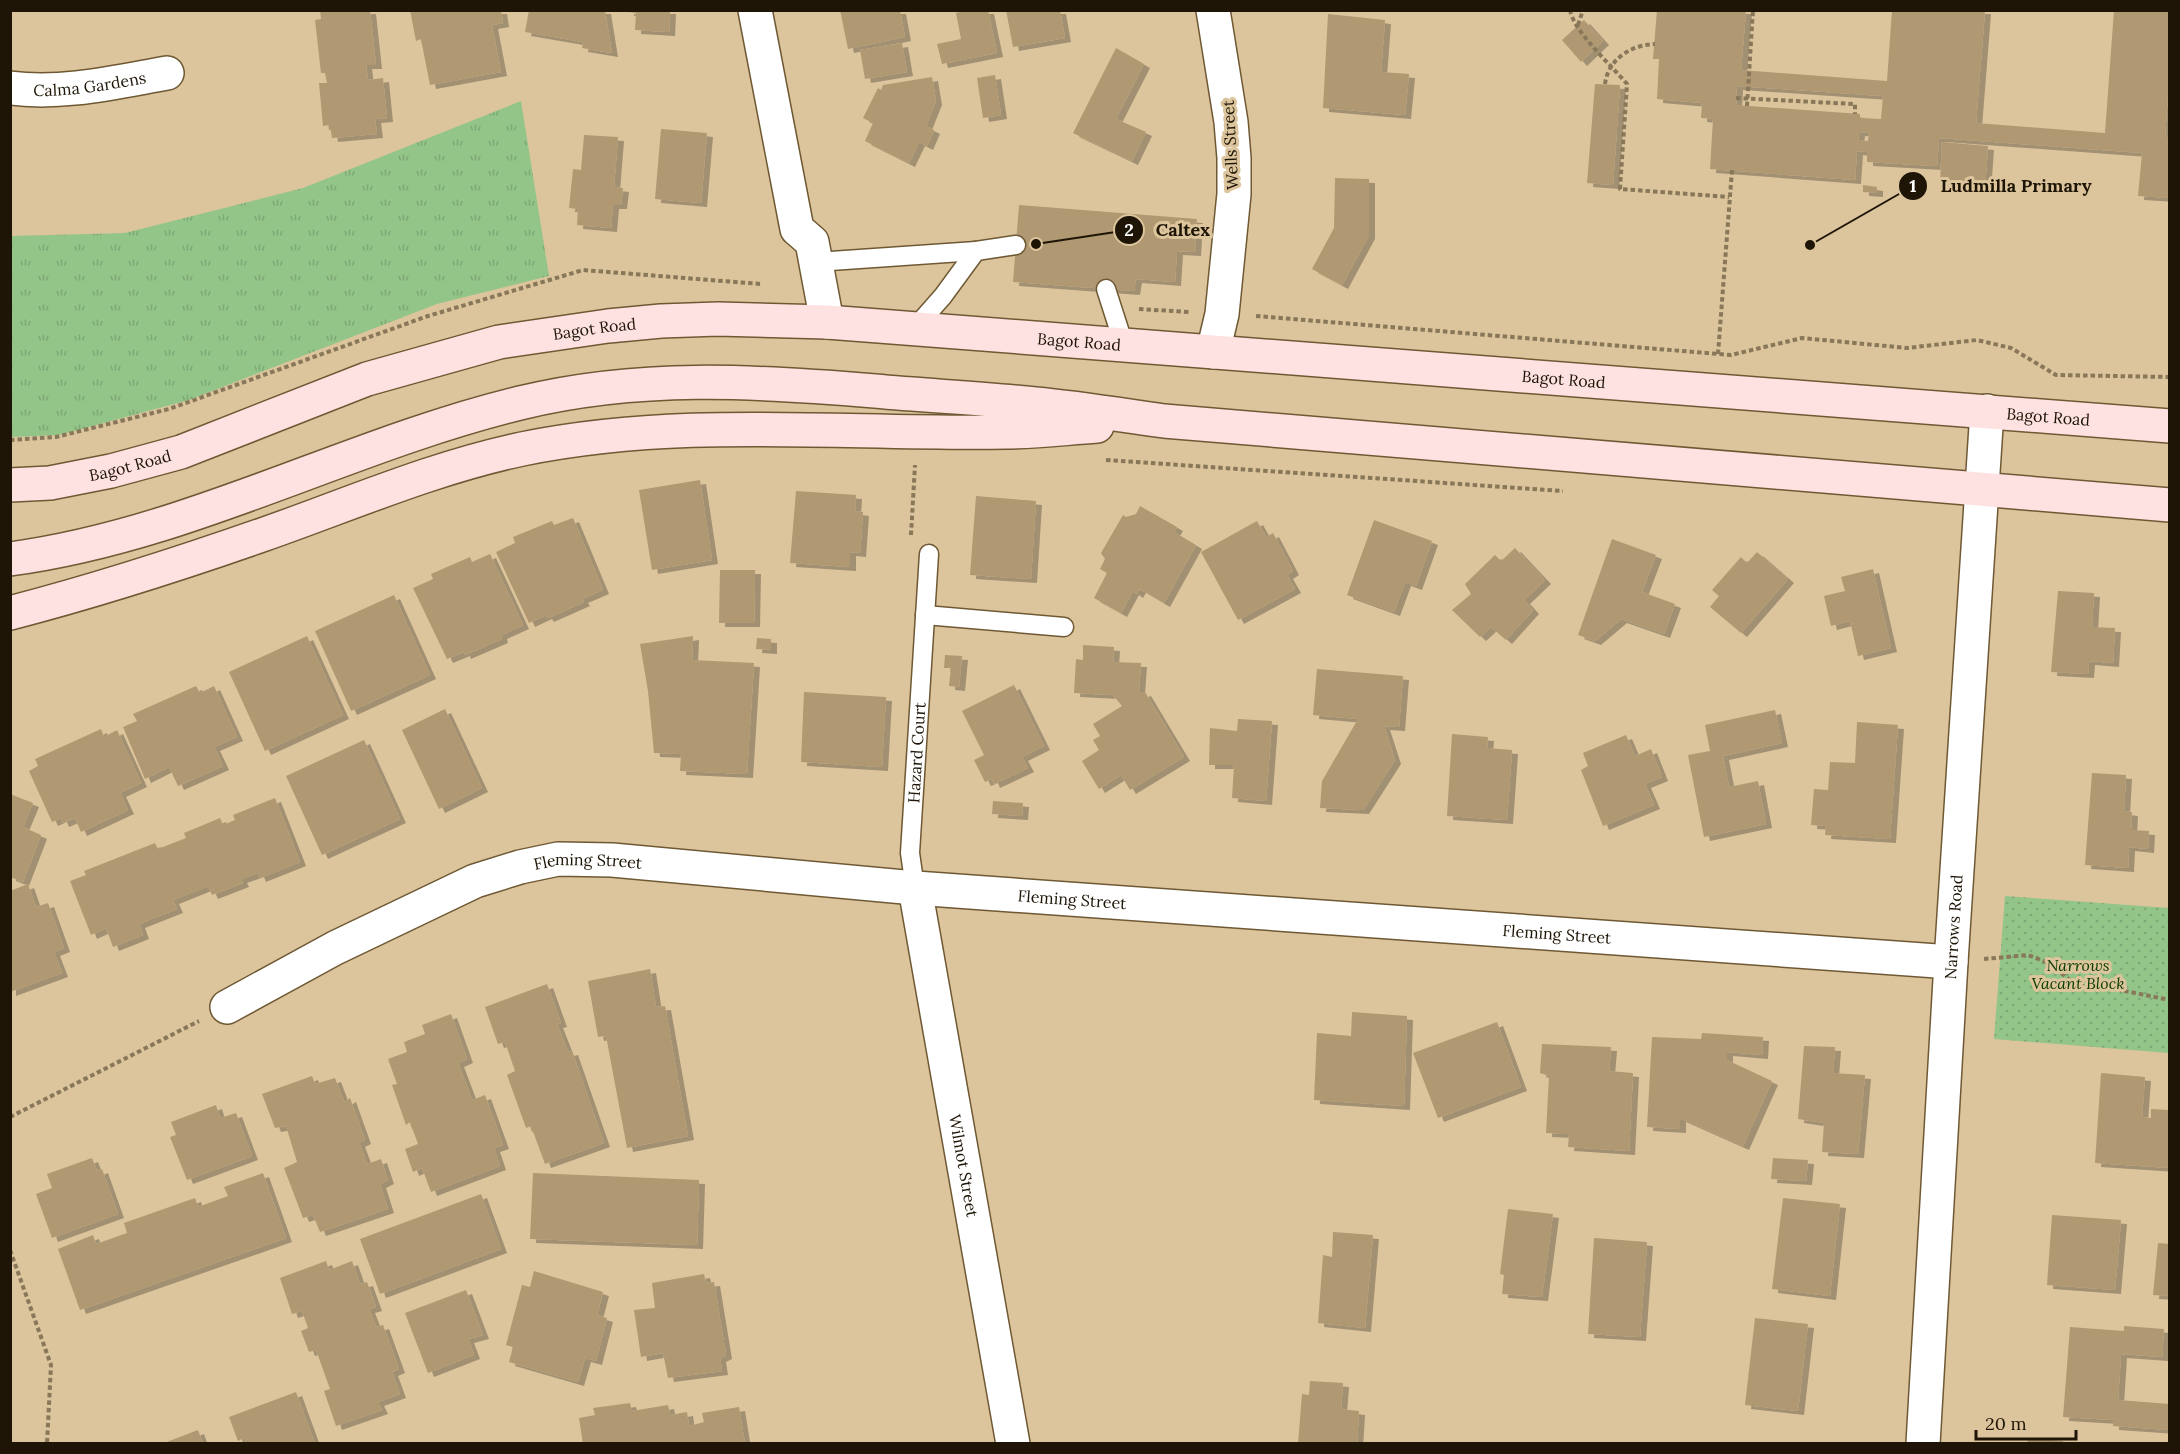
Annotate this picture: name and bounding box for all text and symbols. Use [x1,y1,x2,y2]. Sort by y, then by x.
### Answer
street label: Calma Gardens [33,67,148,100]
street label: Wells Street [1218,99,1242,190]
callout: Ludmilla Primary [1898,168,2103,204]
text: 1 [1909,174,1917,197]
text: Ludmilla Primary [1940,174,2092,197]
callout: Caltex [1114,212,1222,248]
text: 2 [1124,218,1134,241]
text: Caltex [1156,218,1210,241]
street label: Bagot Road [551,313,637,344]
street label: Bagot Road [1036,328,1122,355]
street label: Bagot Road [1521,366,1607,392]
street label: Bagot Road [2006,403,2091,430]
street label: Bagot Road [87,445,174,485]
street label: Hazard Court [903,701,930,804]
street label: Fleming Street [532,849,644,874]
street label: Narrows Road [1940,873,1967,980]
street label: Fleming Street [1017,885,1128,913]
street label: Fleming Street [1502,920,1613,948]
park label: Narrows Vacant Block [2031,955,2125,993]
street label: Wilmot Street [945,1113,983,1219]
scale bar [1976,1403,2076,1441]
text: 20 m [1985,1412,2027,1435]

